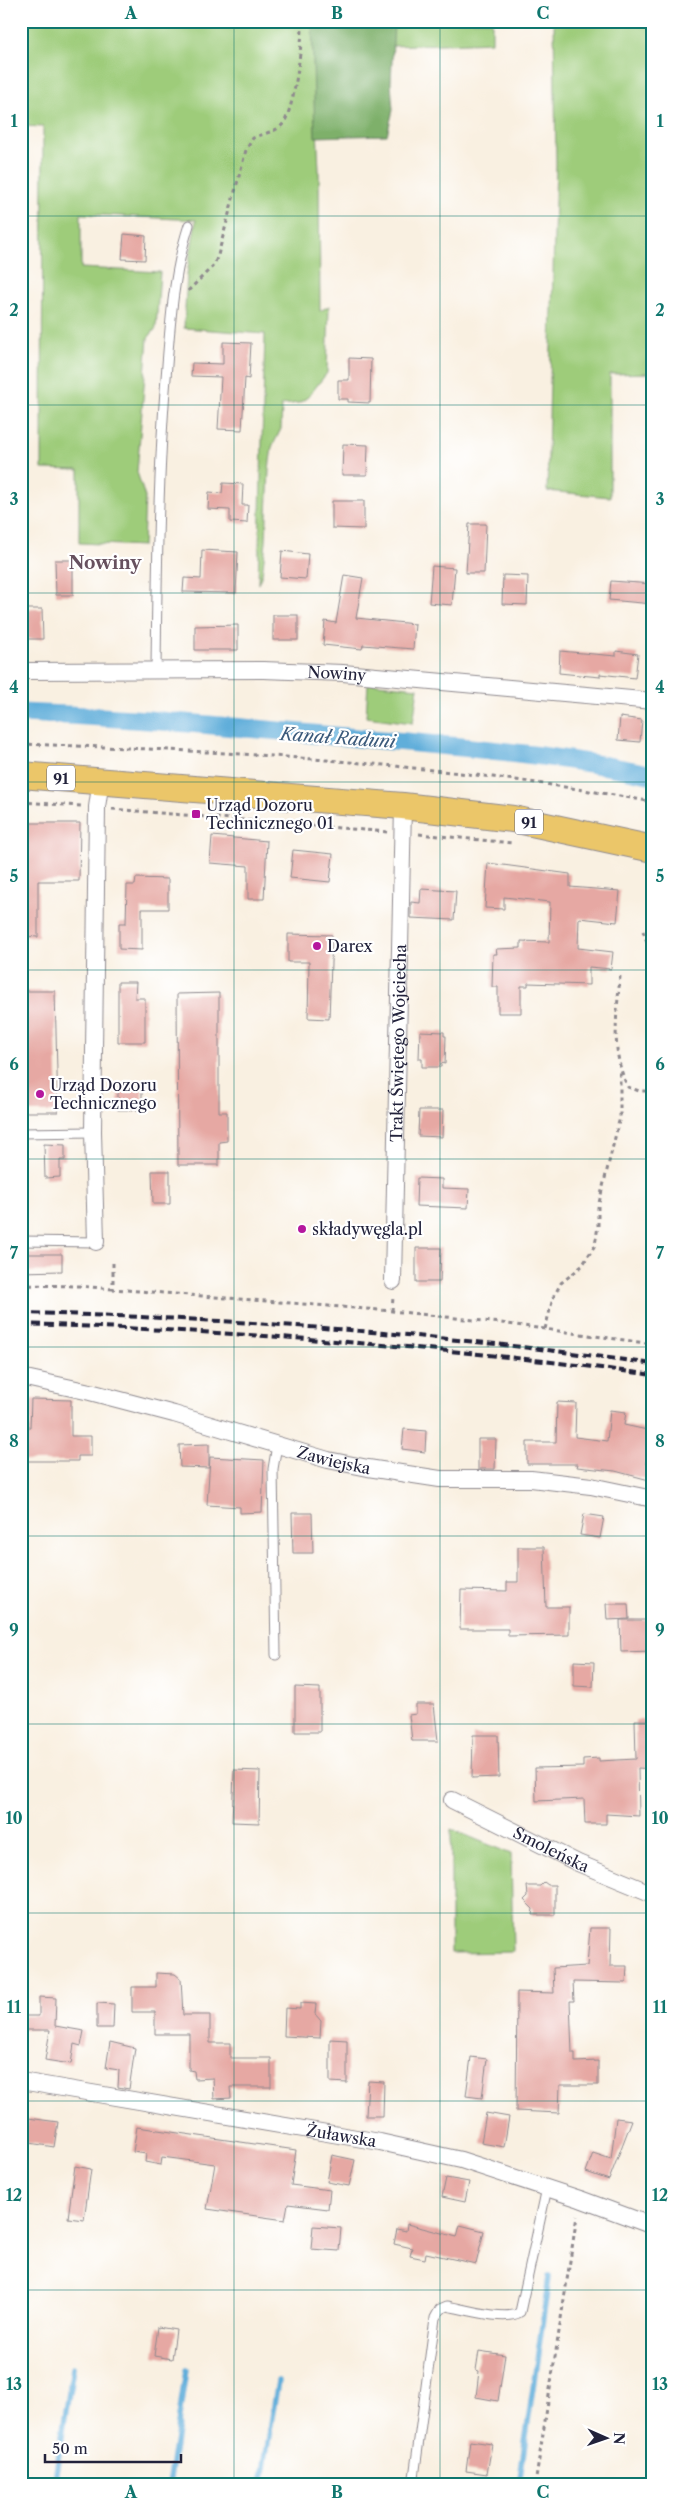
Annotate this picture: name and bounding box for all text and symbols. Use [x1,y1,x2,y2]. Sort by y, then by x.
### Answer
text: A [124,3,138,23]
text: B [331,3,343,23]
text: C [537,3,549,23]
text: 1 [10,111,18,131]
text: 1 [656,111,664,131]
text: 2 [9,300,19,320]
text: 2 [655,300,665,320]
text: 3 [9,489,19,509]
text: 3 [655,489,665,509]
district label: Nowiny [69,552,142,574]
street label: Nowiny [307,662,368,685]
text: 4 [9,677,19,697]
text: 4 [655,677,665,697]
water label: Kanał Raduni [278,723,398,753]
road number: 91 [47,766,75,790]
place label: Urząd Dozoru Technicznego 01 [206,795,334,833]
marker: Urząd Dozoru Technicznego 01 [190,808,202,820]
road number: 91 [515,810,543,834]
text: 5 [10,866,19,886]
text: 5 [656,866,665,886]
place label: Darex [327,936,373,956]
marker: Darex [311,940,323,952]
street label: Trakt Świętego Wojciecha [386,943,410,1142]
text: 6 [9,1054,19,1074]
text: 6 [655,1054,665,1074]
place label: Urząd Dozoru Technicznego [50,1075,157,1113]
marker: Urząd Dozoru Technicznego [34,1088,46,1100]
place label: składywęgla.pl [312,1219,423,1239]
marker: składywęgla.pl [296,1223,308,1235]
text: 7 [10,1243,19,1263]
text: 7 [656,1243,665,1263]
text: 8 [9,1431,19,1451]
text: 8 [655,1431,665,1451]
street label: Zawiejska [295,1441,373,1478]
text: 9 [9,1620,19,1640]
text: 9 [655,1620,665,1640]
text: 10 [5,1808,23,1828]
text: 10 [651,1808,669,1828]
street label: Smoleńska [510,1822,593,1877]
text: 11 [7,1997,22,2017]
text: 11 [653,1997,668,2017]
street label: Żuławska [305,2120,378,2151]
text: 12 [6,2185,22,2205]
text: 12 [652,2185,668,2205]
text: 13 [6,2374,22,2394]
text: 13 [652,2374,668,2394]
north arrow [582,2414,632,2464]
scale bar [45,2431,181,2463]
text: N [610,2432,628,2445]
text: 50 m [52,2439,88,2458]
text: A [124,2482,138,2502]
text: B [331,2482,343,2502]
text: C [537,2482,549,2502]

